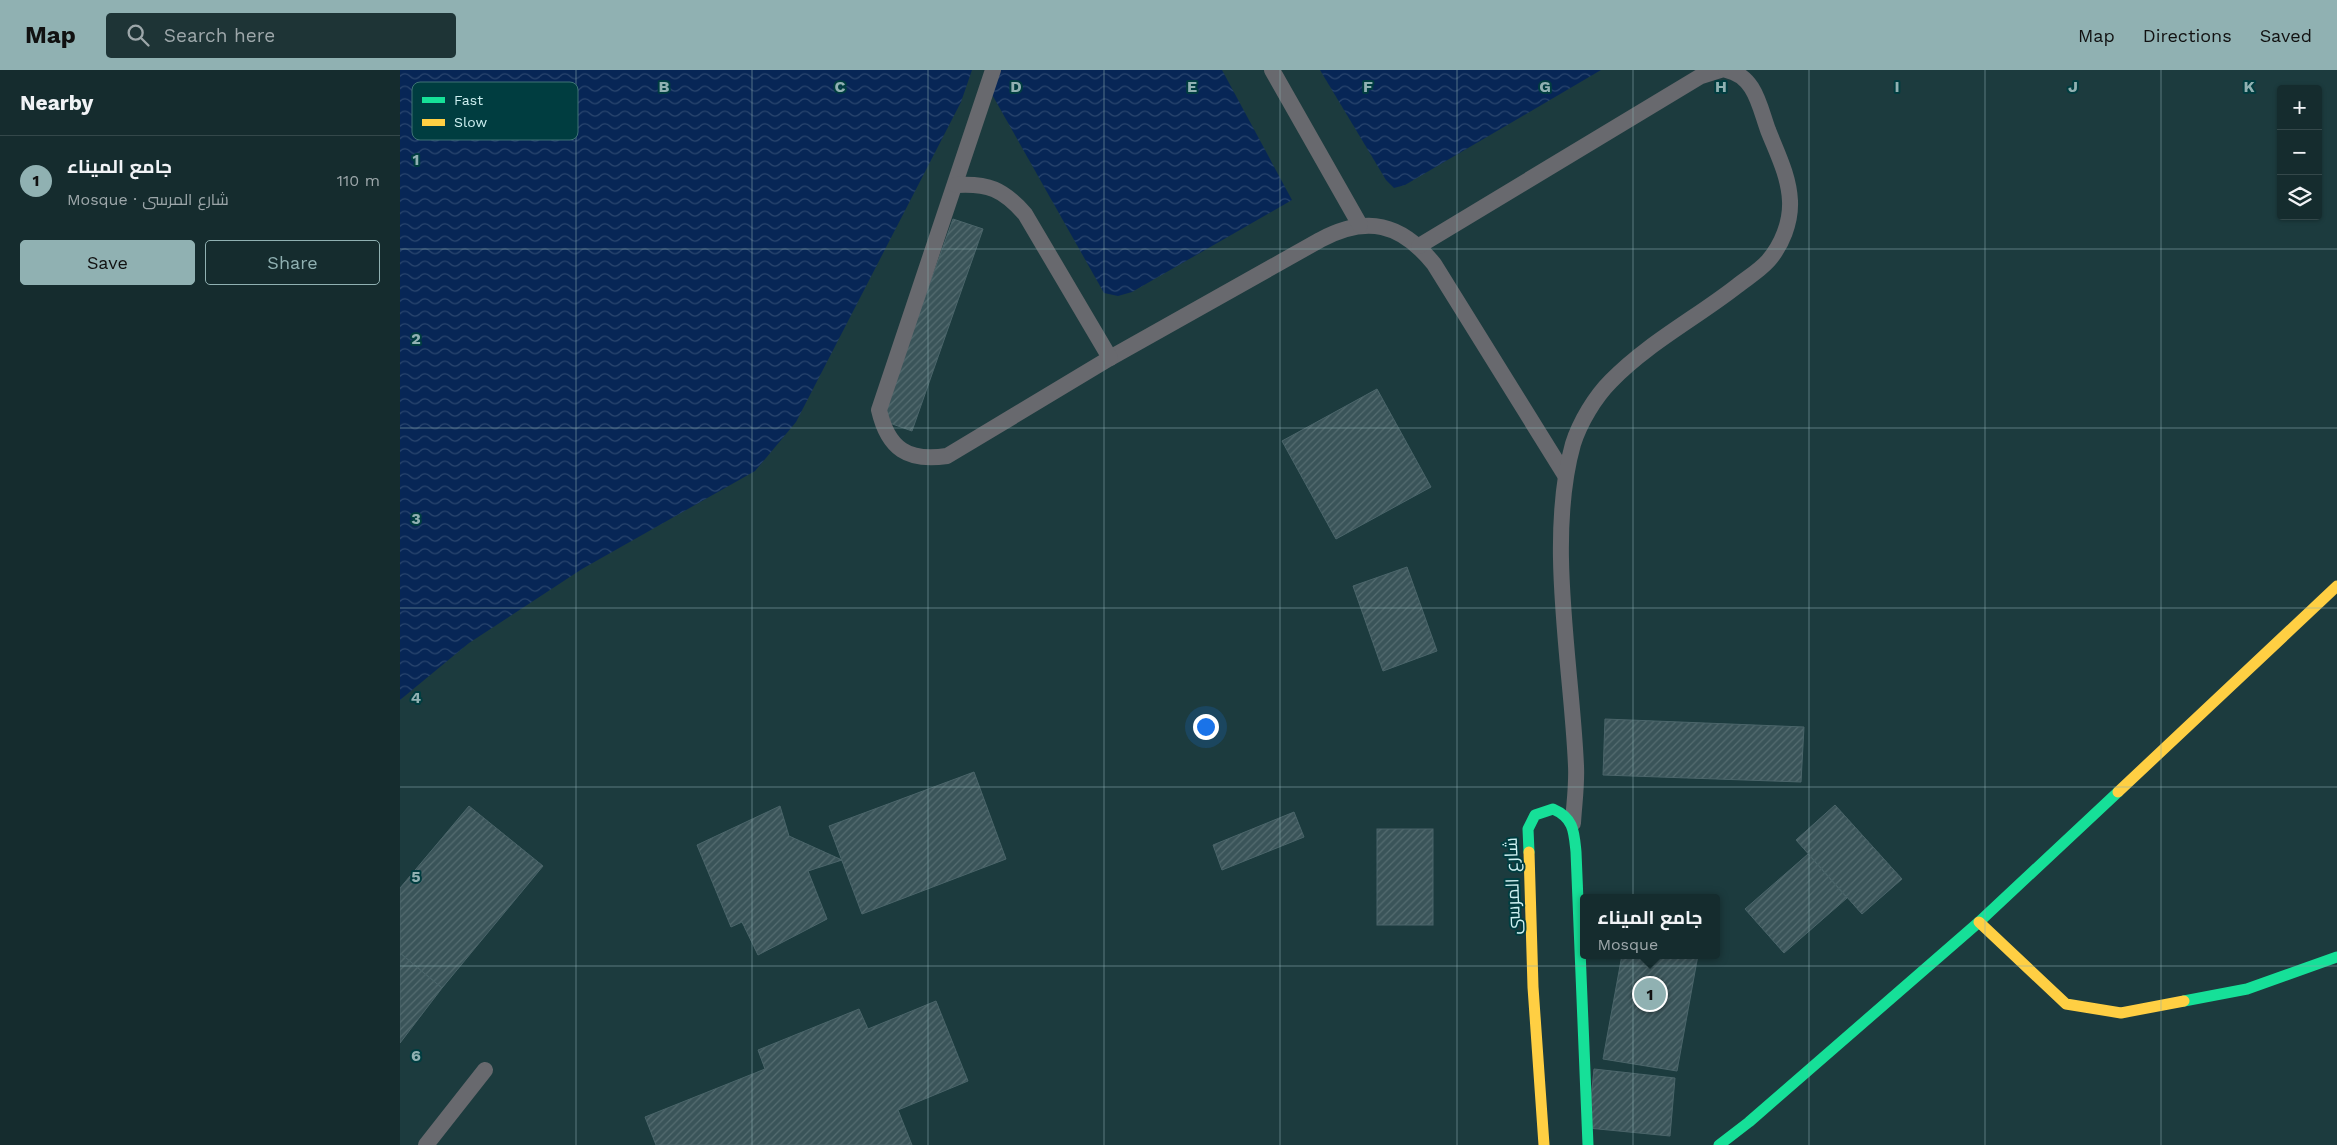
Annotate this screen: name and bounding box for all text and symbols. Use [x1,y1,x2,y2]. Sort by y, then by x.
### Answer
search box [106,13,456,58]
text: Map [25,21,76,49]
icon: search [124,21,152,49]
text: Search here [164,24,275,47]
text: Map [2078,25,2115,46]
text: Directions [2143,25,2232,46]
text: Saved [2260,25,2312,46]
text: B [659,77,670,96]
text: C [835,77,846,96]
text: D [1010,77,1022,96]
text: E [1187,77,1197,96]
text: F [1363,77,1373,96]
text: G [1539,77,1551,96]
text: H [1715,77,1727,96]
text: I [1894,77,1900,96]
text: J [2068,77,2078,96]
text: K [2243,77,2255,96]
legend [412,82,578,140]
map controls [2277,85,2322,220]
button: + [2277,85,2322,130]
text: Nearby [20,90,93,115]
text: Fast [454,92,483,108]
text: Slow [454,114,487,130]
button: − [2277,130,2322,175]
text: 1 [413,150,419,169]
text: جامع الميناء [67,155,172,178]
text: 1 [33,171,39,190]
text: 110 m [337,171,380,190]
button: layers [2277,175,2322,220]
text: Mosque · شارع المرسى [67,190,229,209]
button: Save [20,240,195,285]
button: Share [205,240,380,285]
text: 2 [411,329,421,348]
text: 3 [411,509,421,528]
text: 4 [411,688,421,707]
your location [1193,714,1219,740]
street label: شارع المرسى [1500,837,1526,935]
text: 5 [411,867,421,886]
popup [1580,894,1720,959]
text: جامع الميناء [1597,906,1703,929]
text: Mosque [1597,935,1658,954]
pin: 1 [1634,975,1666,1013]
text: 6 [411,1046,421,1065]

